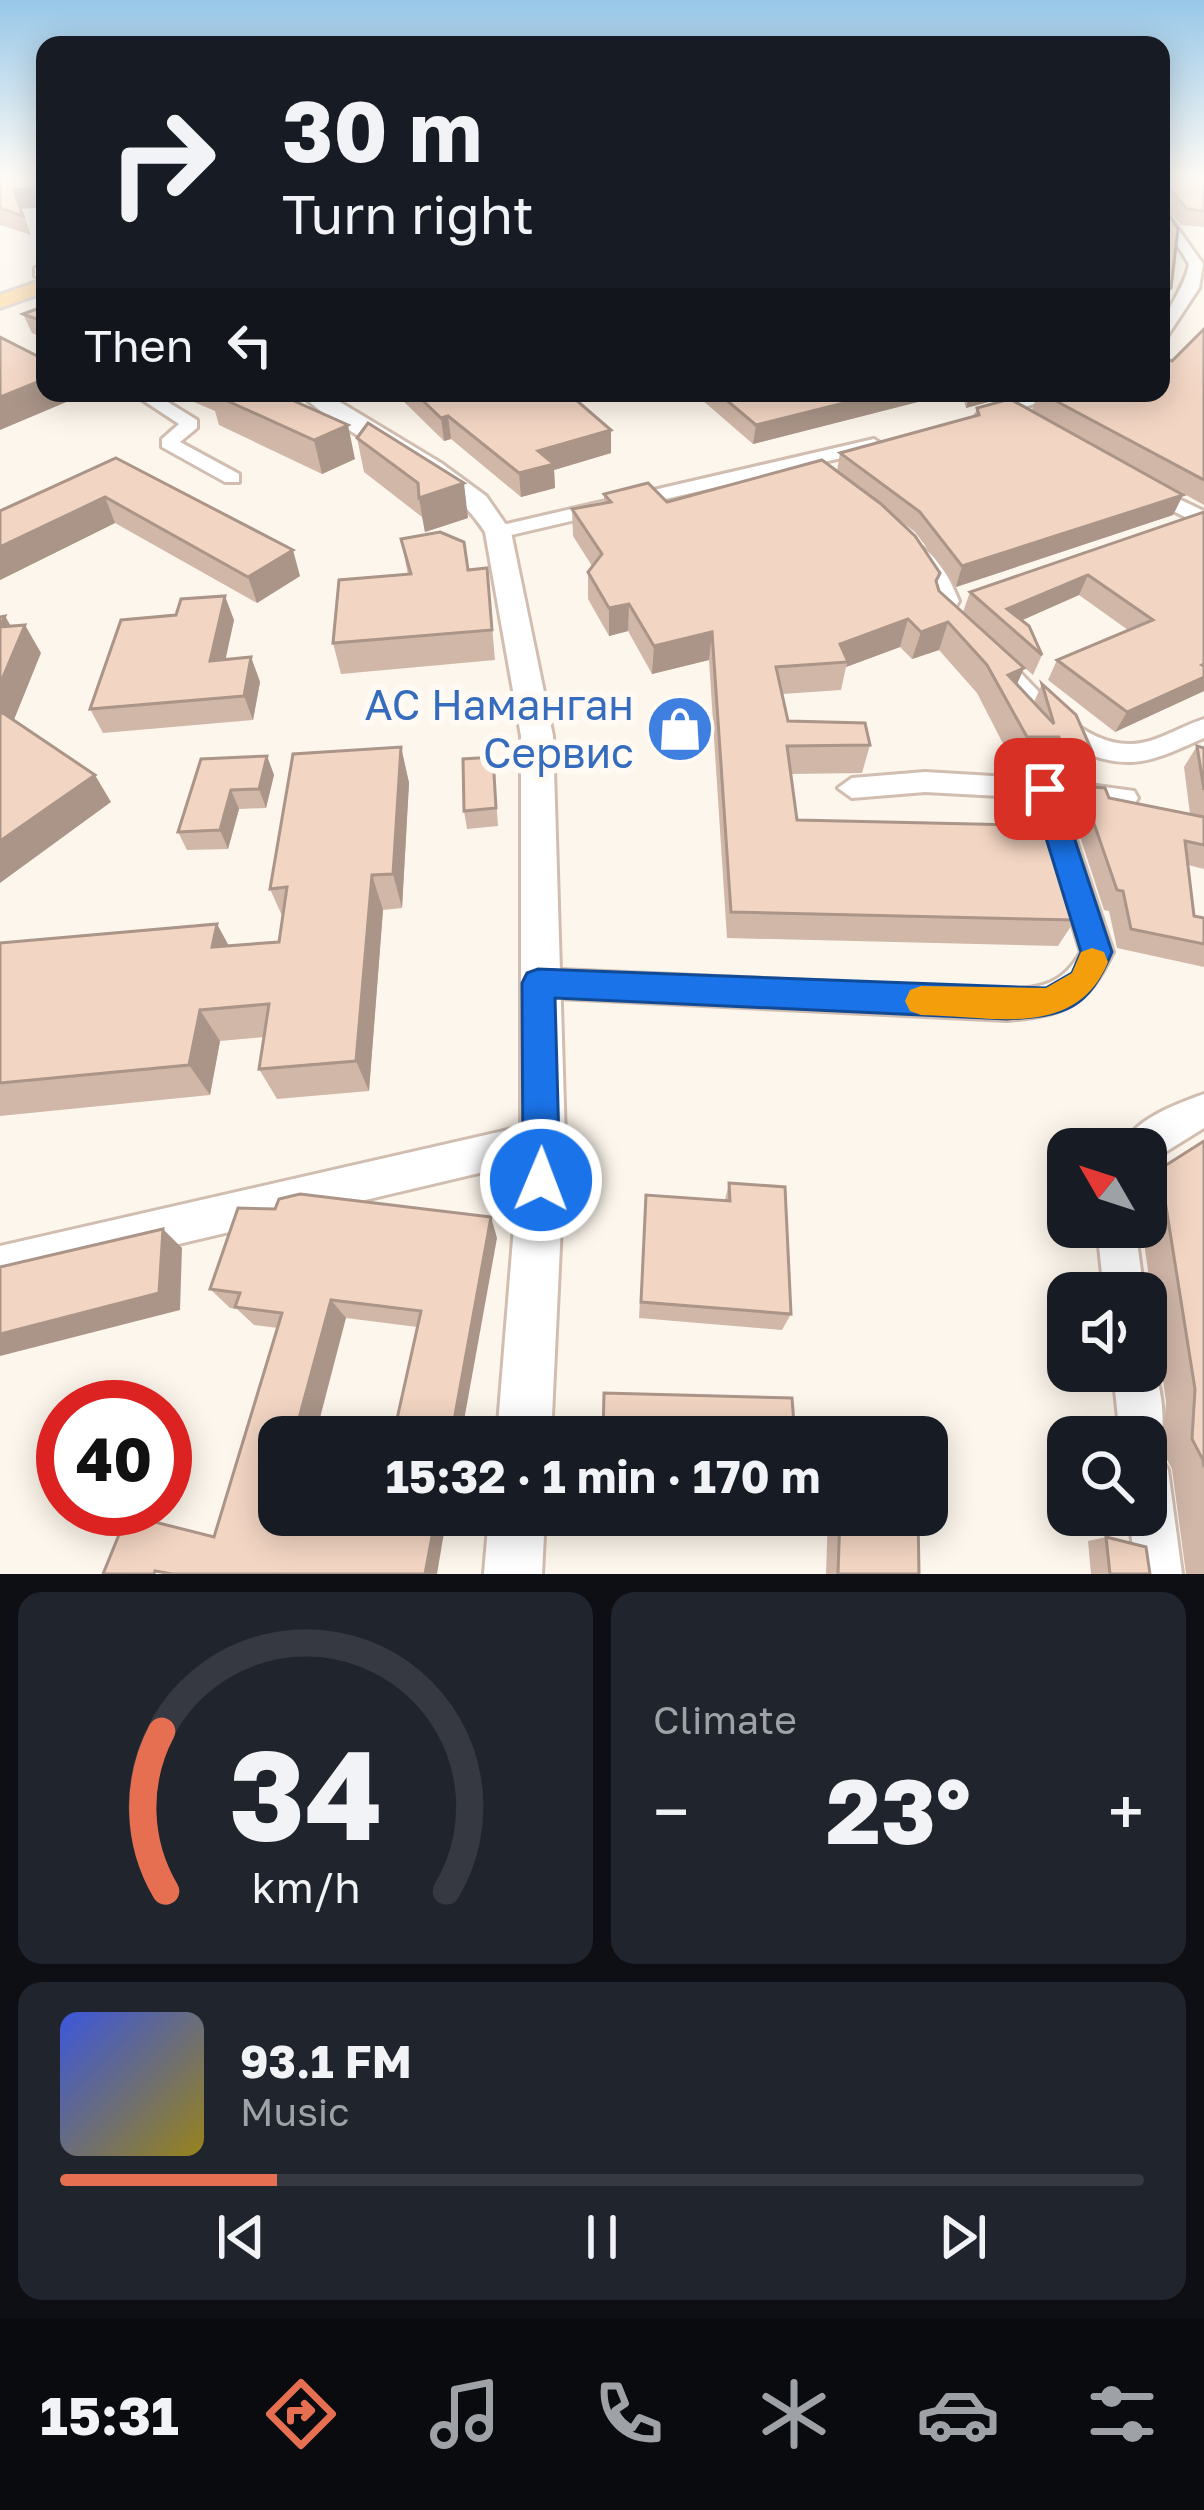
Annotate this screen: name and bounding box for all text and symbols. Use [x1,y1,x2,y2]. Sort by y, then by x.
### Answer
text: 30 m [282,80,482,180]
icon: right [84,84,240,240]
text: Turn right [282,181,534,246]
icon: left [217,312,283,378]
text: Then [84,318,193,372]
place label: АС Наманган Сервис [365,679,634,777]
shop icon: АС Наманган Сервис [645,694,715,764]
pin [994,738,1096,840]
icon: arrive [1012,756,1078,822]
position arrow [478,1117,604,1243]
north arrow [1047,1128,1167,1248]
map controls [1047,1128,1167,1536]
button: sound [1047,1272,1167,1392]
speed limit sign: 40 [36,1380,192,1536]
button: search [1047,1416,1167,1536]
text: 15:32 · 1 min · 170 m [386,1449,820,1503]
text: Climate [653,1696,797,1743]
text: 34 [228,1718,383,1867]
text: 23° [826,1756,971,1864]
text: − [653,1771,689,1851]
text: + [1108,1771,1144,1851]
text: km/h [251,1861,360,1912]
text: 93.1 FM [240,2034,412,2088]
text: Music [240,2088,350,2135]
icon: previous [208,2204,274,2270]
icon: pause [569,2204,635,2270]
icon: next [930,2204,996,2270]
icon: directions [259,2372,343,2456]
icon: music [423,2372,507,2456]
icon: phone [587,2372,671,2456]
icon: climate [752,2372,836,2456]
icon: car [916,2372,1000,2456]
icon: filters [1080,2372,1164,2456]
text: 15:31 [40,2382,179,2447]

